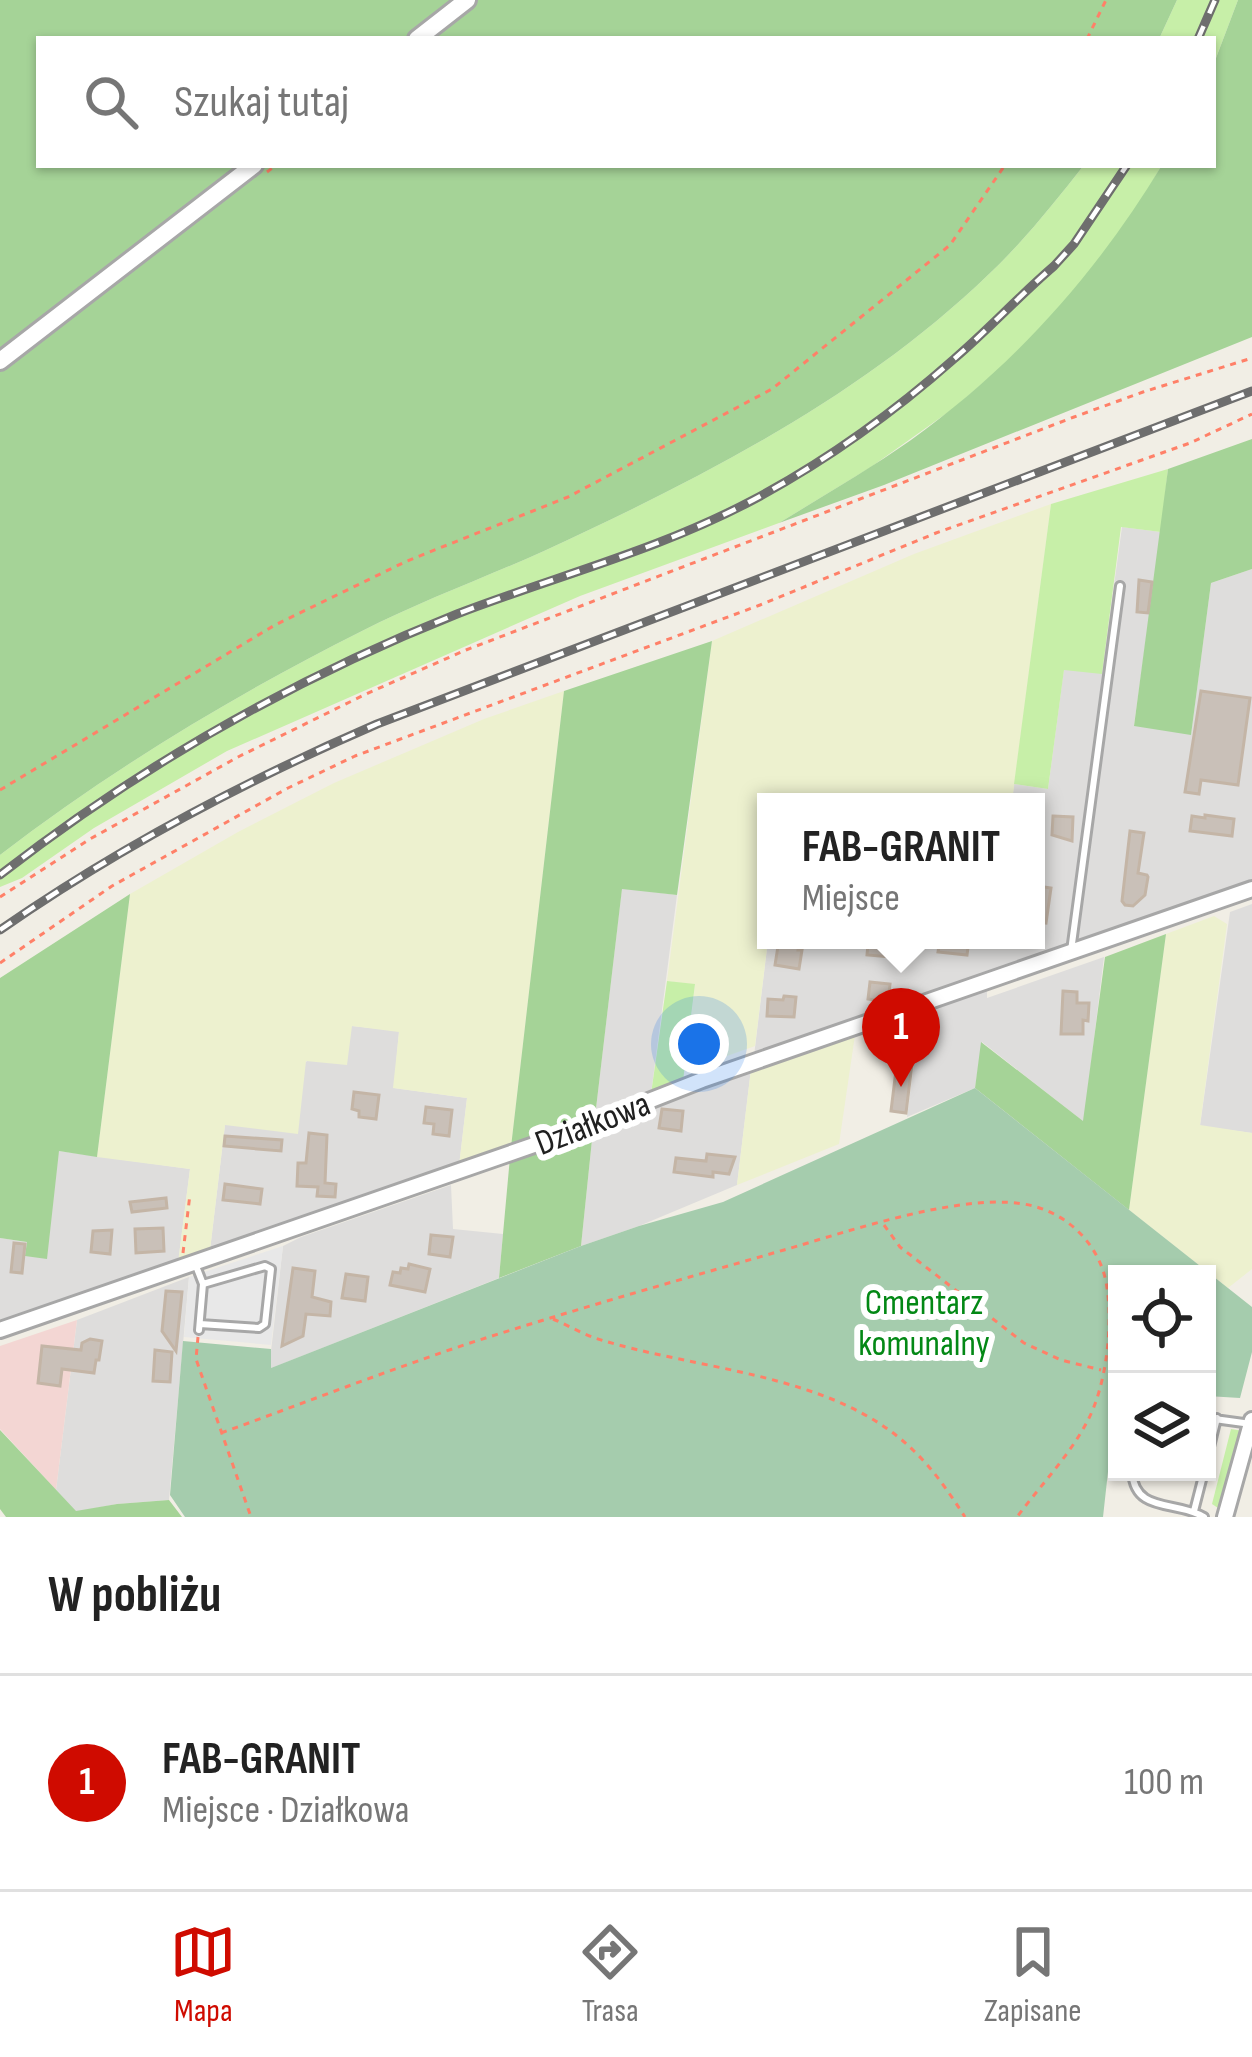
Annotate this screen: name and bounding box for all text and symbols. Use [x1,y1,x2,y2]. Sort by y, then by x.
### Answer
search box [36,36,1216,168]
icon: search [78,69,144,135]
text: Szukaj tutaj [174,75,349,130]
popup [757,793,1045,949]
text: FAB-GRANIT [802,820,1000,875]
text: Miejsce [802,875,900,922]
pin: 1 [862,988,940,1087]
your location [669,1014,729,1074]
street label: Działkowa [529,1083,656,1166]
map controls [1108,1265,1216,1481]
button: locate [1108,1265,1216,1373]
park label: Cmentarz komunalny [858,1282,990,1366]
button: layers [1108,1373,1216,1481]
text: W pobliżu [48,1565,221,1626]
text: FAB-GRANIT [162,1732,361,1787]
text: 1 [79,1759,95,1806]
text: 100 m [1124,1759,1204,1806]
text: Miejsce · Działkowa [162,1787,410,1834]
tab: Mapa [170,1919,236,2031]
tab: Trasa [577,1919,643,2031]
tab: Zapisane [984,1919,1082,2031]

